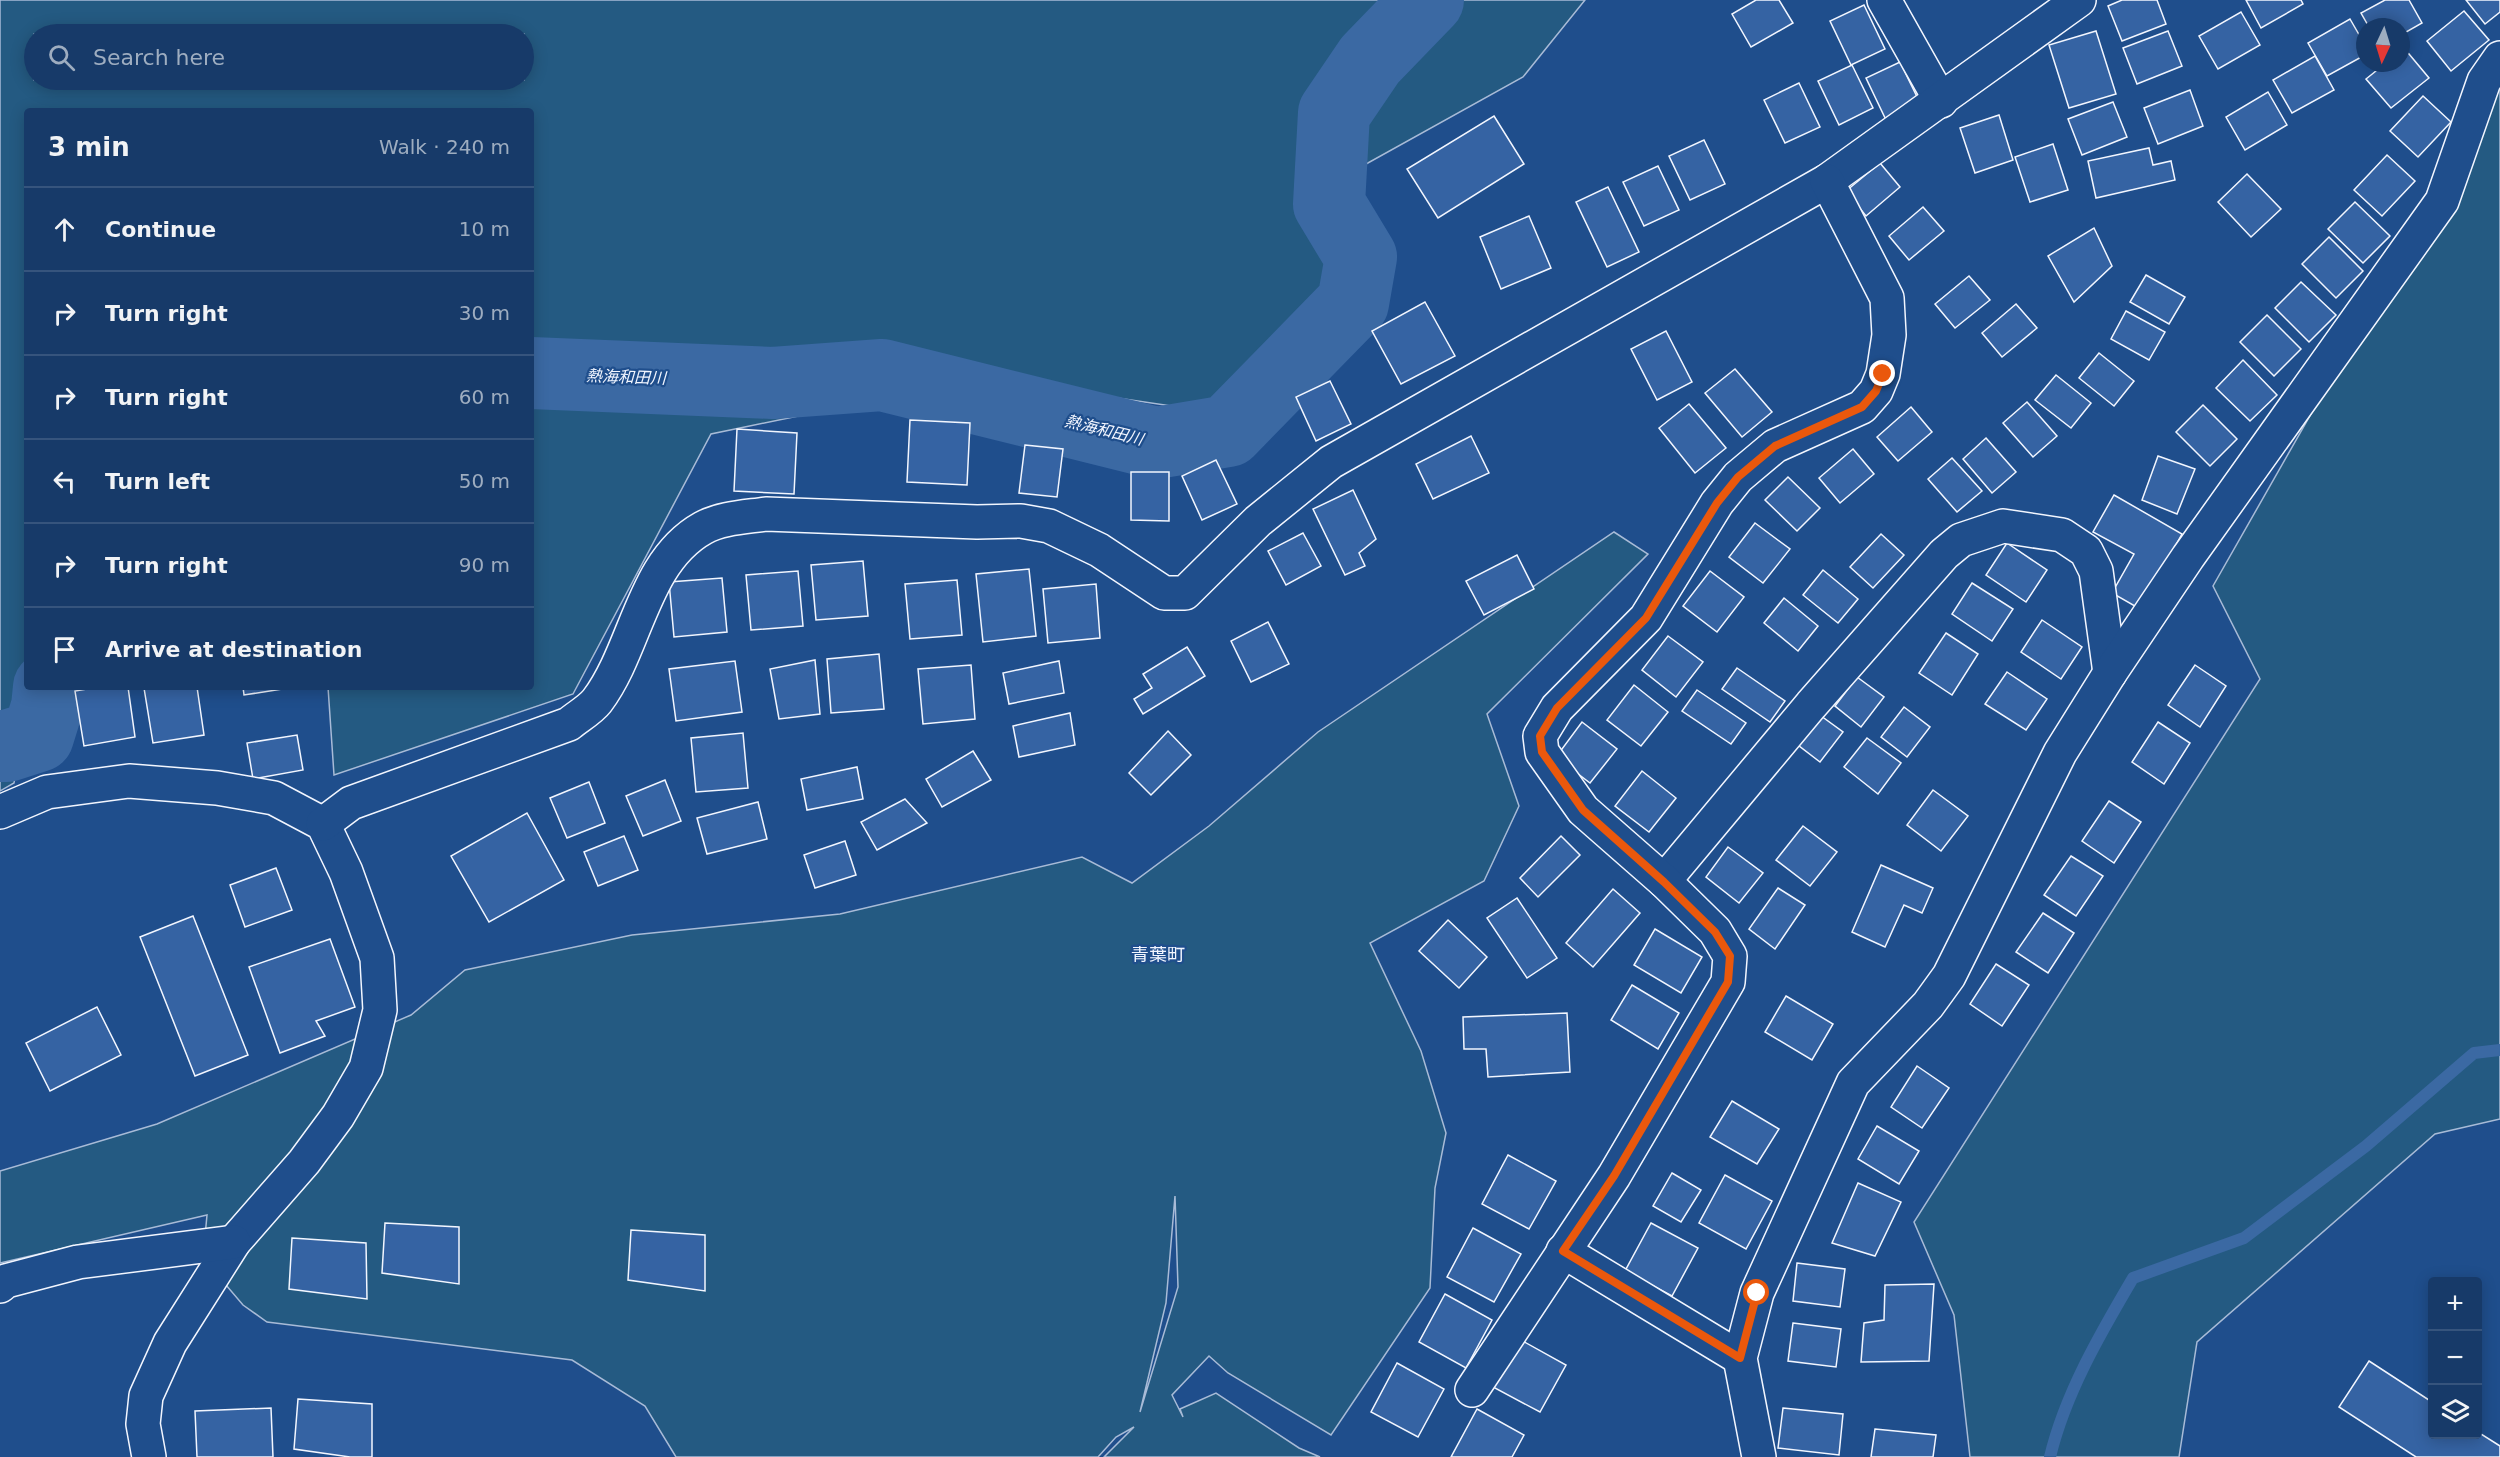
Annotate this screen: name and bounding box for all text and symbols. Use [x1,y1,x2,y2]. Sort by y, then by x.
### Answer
north arrow [2356,18,2410,72]
search box [24,24,534,90]
icon: search [45,41,78,74]
text: Search here [93,45,225,70]
text: 3 min [48,132,130,162]
text: Walk · 240 m [379,135,510,159]
icon: ahead [48,213,81,246]
text: Continue [105,217,216,242]
text: 10 m [459,217,510,241]
icon: right [48,297,81,330]
text: Turn right [105,301,228,326]
text: 30 m [459,301,510,325]
route end [1869,360,1895,386]
water label: 熱海和田川 [586,366,668,388]
icon: right [48,381,81,414]
text: Turn right [105,385,228,410]
text: 60 m [459,385,510,409]
water label: 熱海和田川 [1063,411,1147,449]
icon: left [48,465,81,498]
text: Turn left [105,469,210,494]
text: 50 m [459,469,510,493]
icon: right [48,549,81,582]
text: Turn right [105,553,228,578]
text: 90 m [459,553,510,577]
icon: arrive [48,633,81,666]
text: Arrive at destination [105,637,362,662]
district label: 青葉町 [1131,944,1185,965]
map controls [2428,1277,2482,1439]
button: + [2428,1277,2482,1331]
route start [1743,1279,1769,1305]
button: − [2428,1331,2482,1385]
button: layers [2428,1385,2482,1439]

